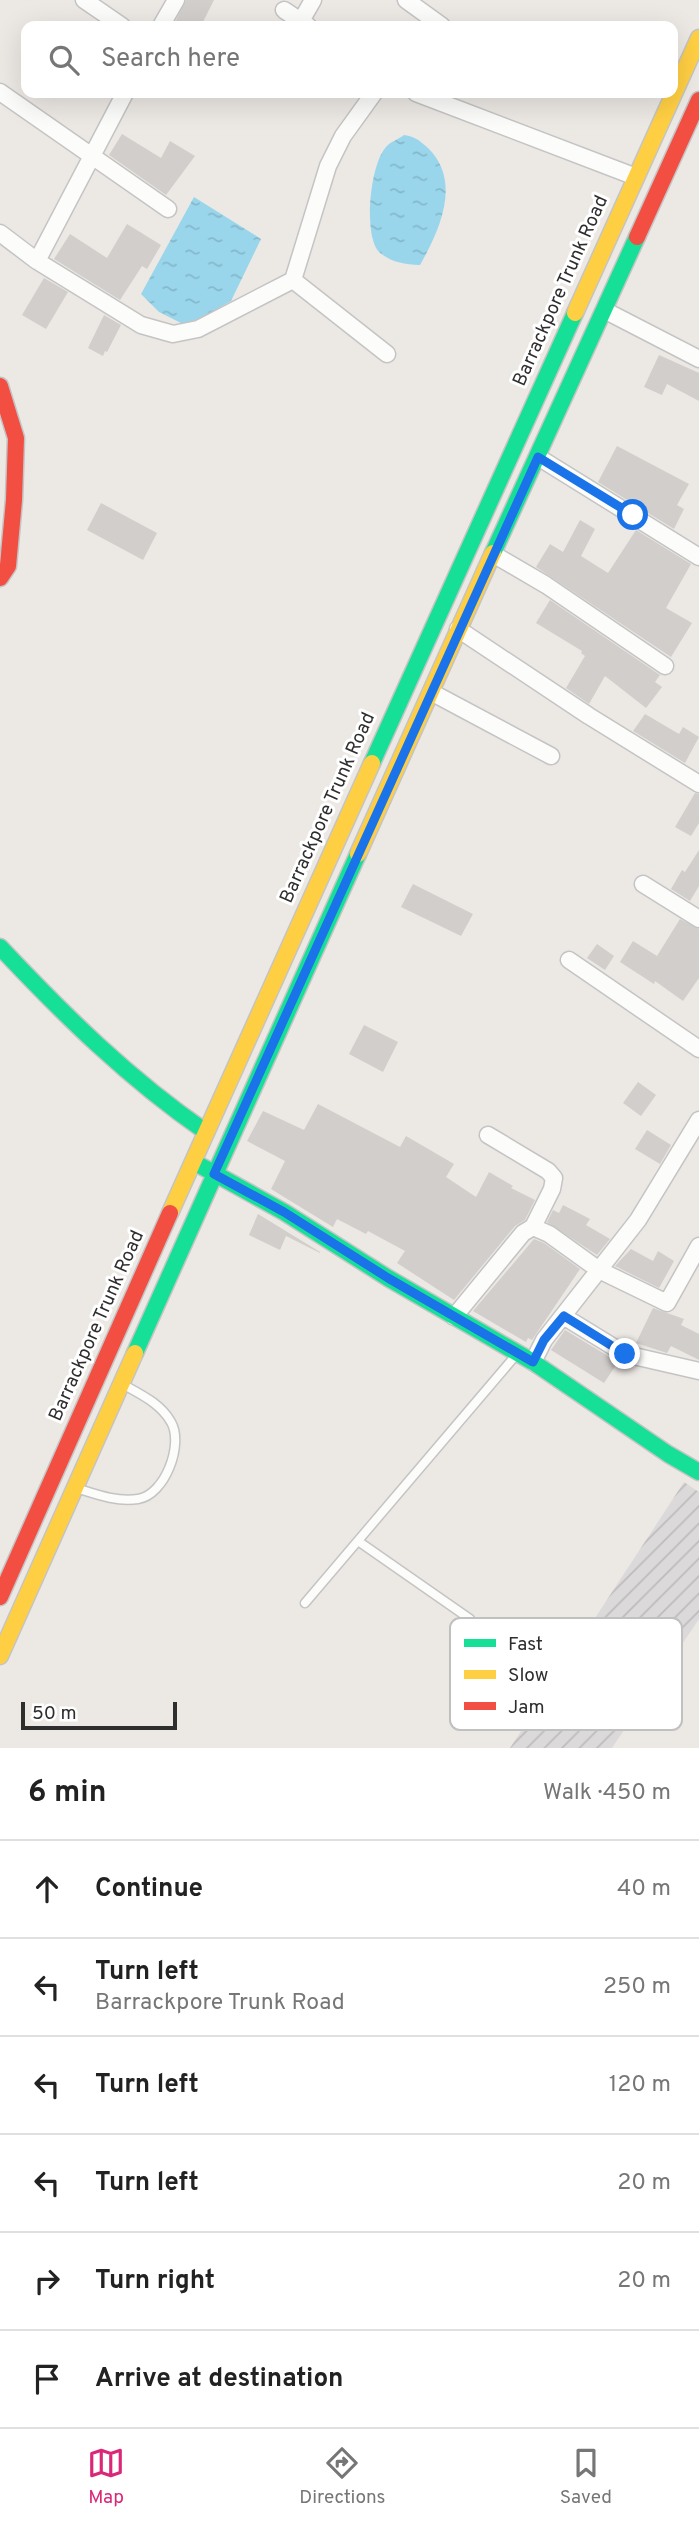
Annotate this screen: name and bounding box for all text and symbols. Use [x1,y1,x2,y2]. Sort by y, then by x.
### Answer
search box [21,21,678,98]
icon: search [45,41,83,79]
text: Search here [101,43,240,76]
street label: Barrackpore Trunk Road [508,192,614,390]
route start [617,499,648,530]
street label: Barrackpore Trunk Road [275,709,381,907]
street label: Barrackpore Trunk Road [44,1227,150,1425]
route end [609,1338,640,1369]
legend [450,1618,682,1730]
text: Fast [508,1633,543,1657]
text: Slow [508,1664,548,1688]
text: Jam [508,1696,545,1720]
scale bar [21,1699,177,1731]
text: 50 m [32,1702,77,1726]
text: 6 min [28,1775,106,1812]
text: Walk · 450 m [543,1779,671,1808]
icon: ahead [28,1870,66,1908]
text: Continue [95,1873,203,1906]
text: 40 m [617,1875,671,1904]
text: Turn left [95,1956,199,1989]
icon: left [28,1968,66,2006]
text: 250 m [603,1973,671,2002]
text: Barrackpore Trunk Road [95,1989,345,2018]
icon: left [28,2066,66,2104]
text: Turn left [95,2069,199,2102]
text: 120 m [609,2071,671,2100]
icon: left [28,2164,66,2202]
text: Turn left [95,2167,199,2200]
text: 20 m [617,2169,671,2198]
icon: right [28,2262,66,2300]
text: Turn right [95,2265,215,2298]
text: 20 m [617,2267,671,2296]
icon: arrive [28,2360,66,2398]
text: Arrive at destination [95,2363,343,2396]
tab: Map [87,2444,125,2510]
tab: Directions [299,2444,386,2510]
tab: Saved [560,2444,612,2510]

